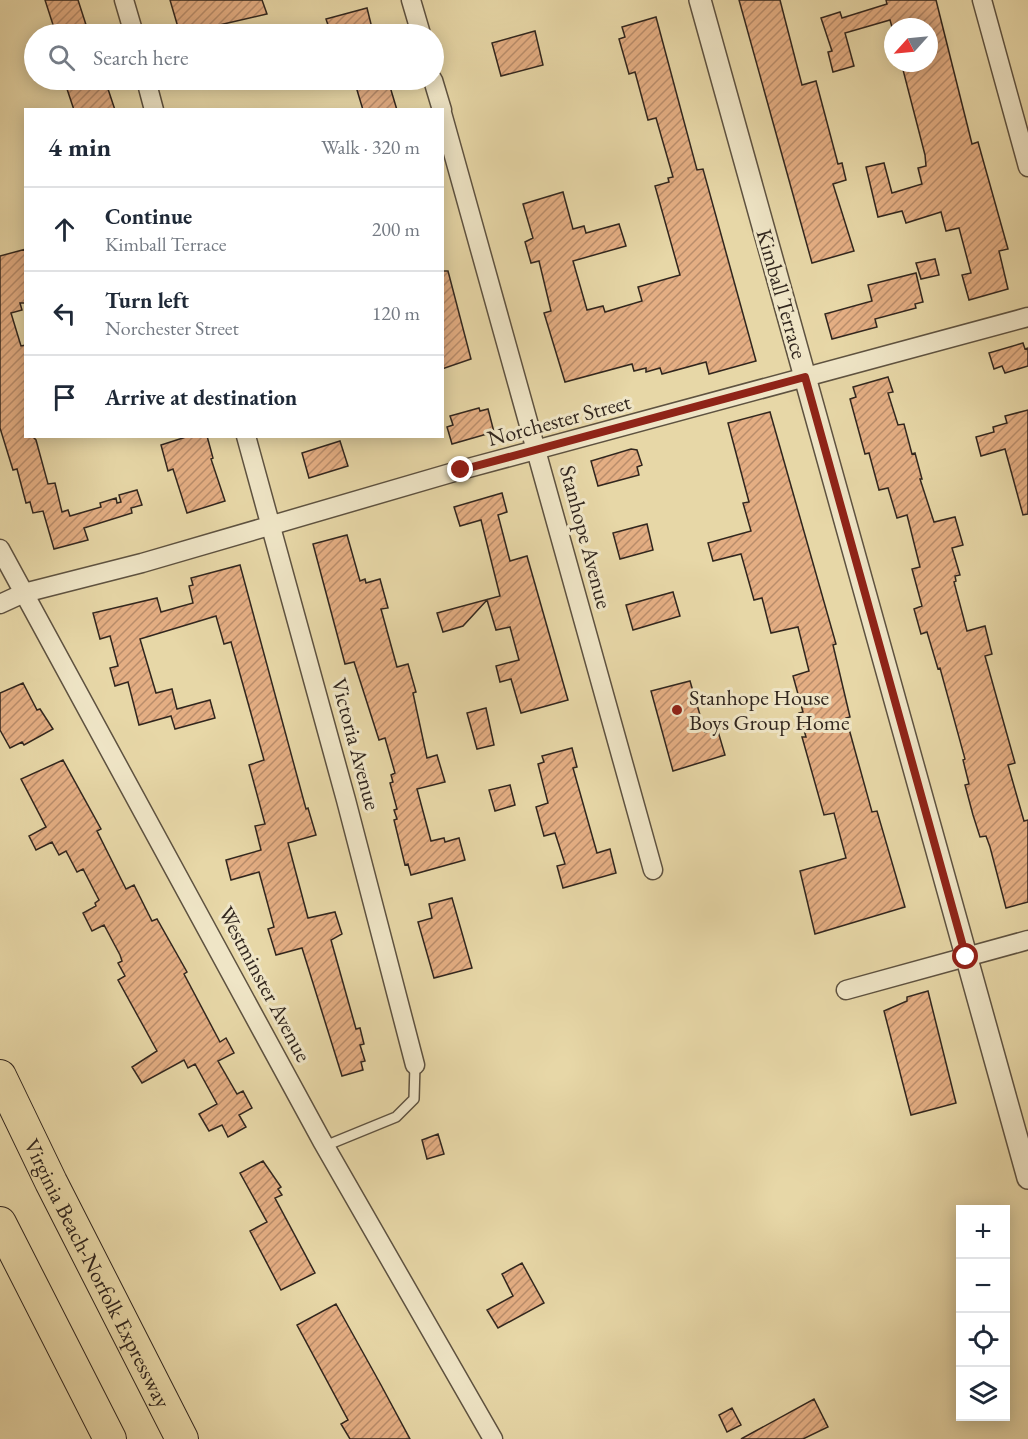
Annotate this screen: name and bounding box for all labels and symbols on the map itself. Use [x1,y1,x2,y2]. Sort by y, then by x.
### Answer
north arrow [884,18,938,72]
street label: Kimball Terrace [750,226,814,363]
street label: Norchester Street [484,387,634,453]
route end [447,456,473,482]
street label: Stanhope Avenue [553,462,619,612]
street label: Victoria Avenue [324,675,388,814]
place label: Stanhope House Boys Group Home [689,683,850,737]
marker: Stanhope House Boys Group Home [670,703,684,717]
street label: Westminster Avenue [212,901,318,1067]
route start [952,943,978,969]
street label: Virginia Beach-Norfolk Expressway [18,1134,178,1413]

